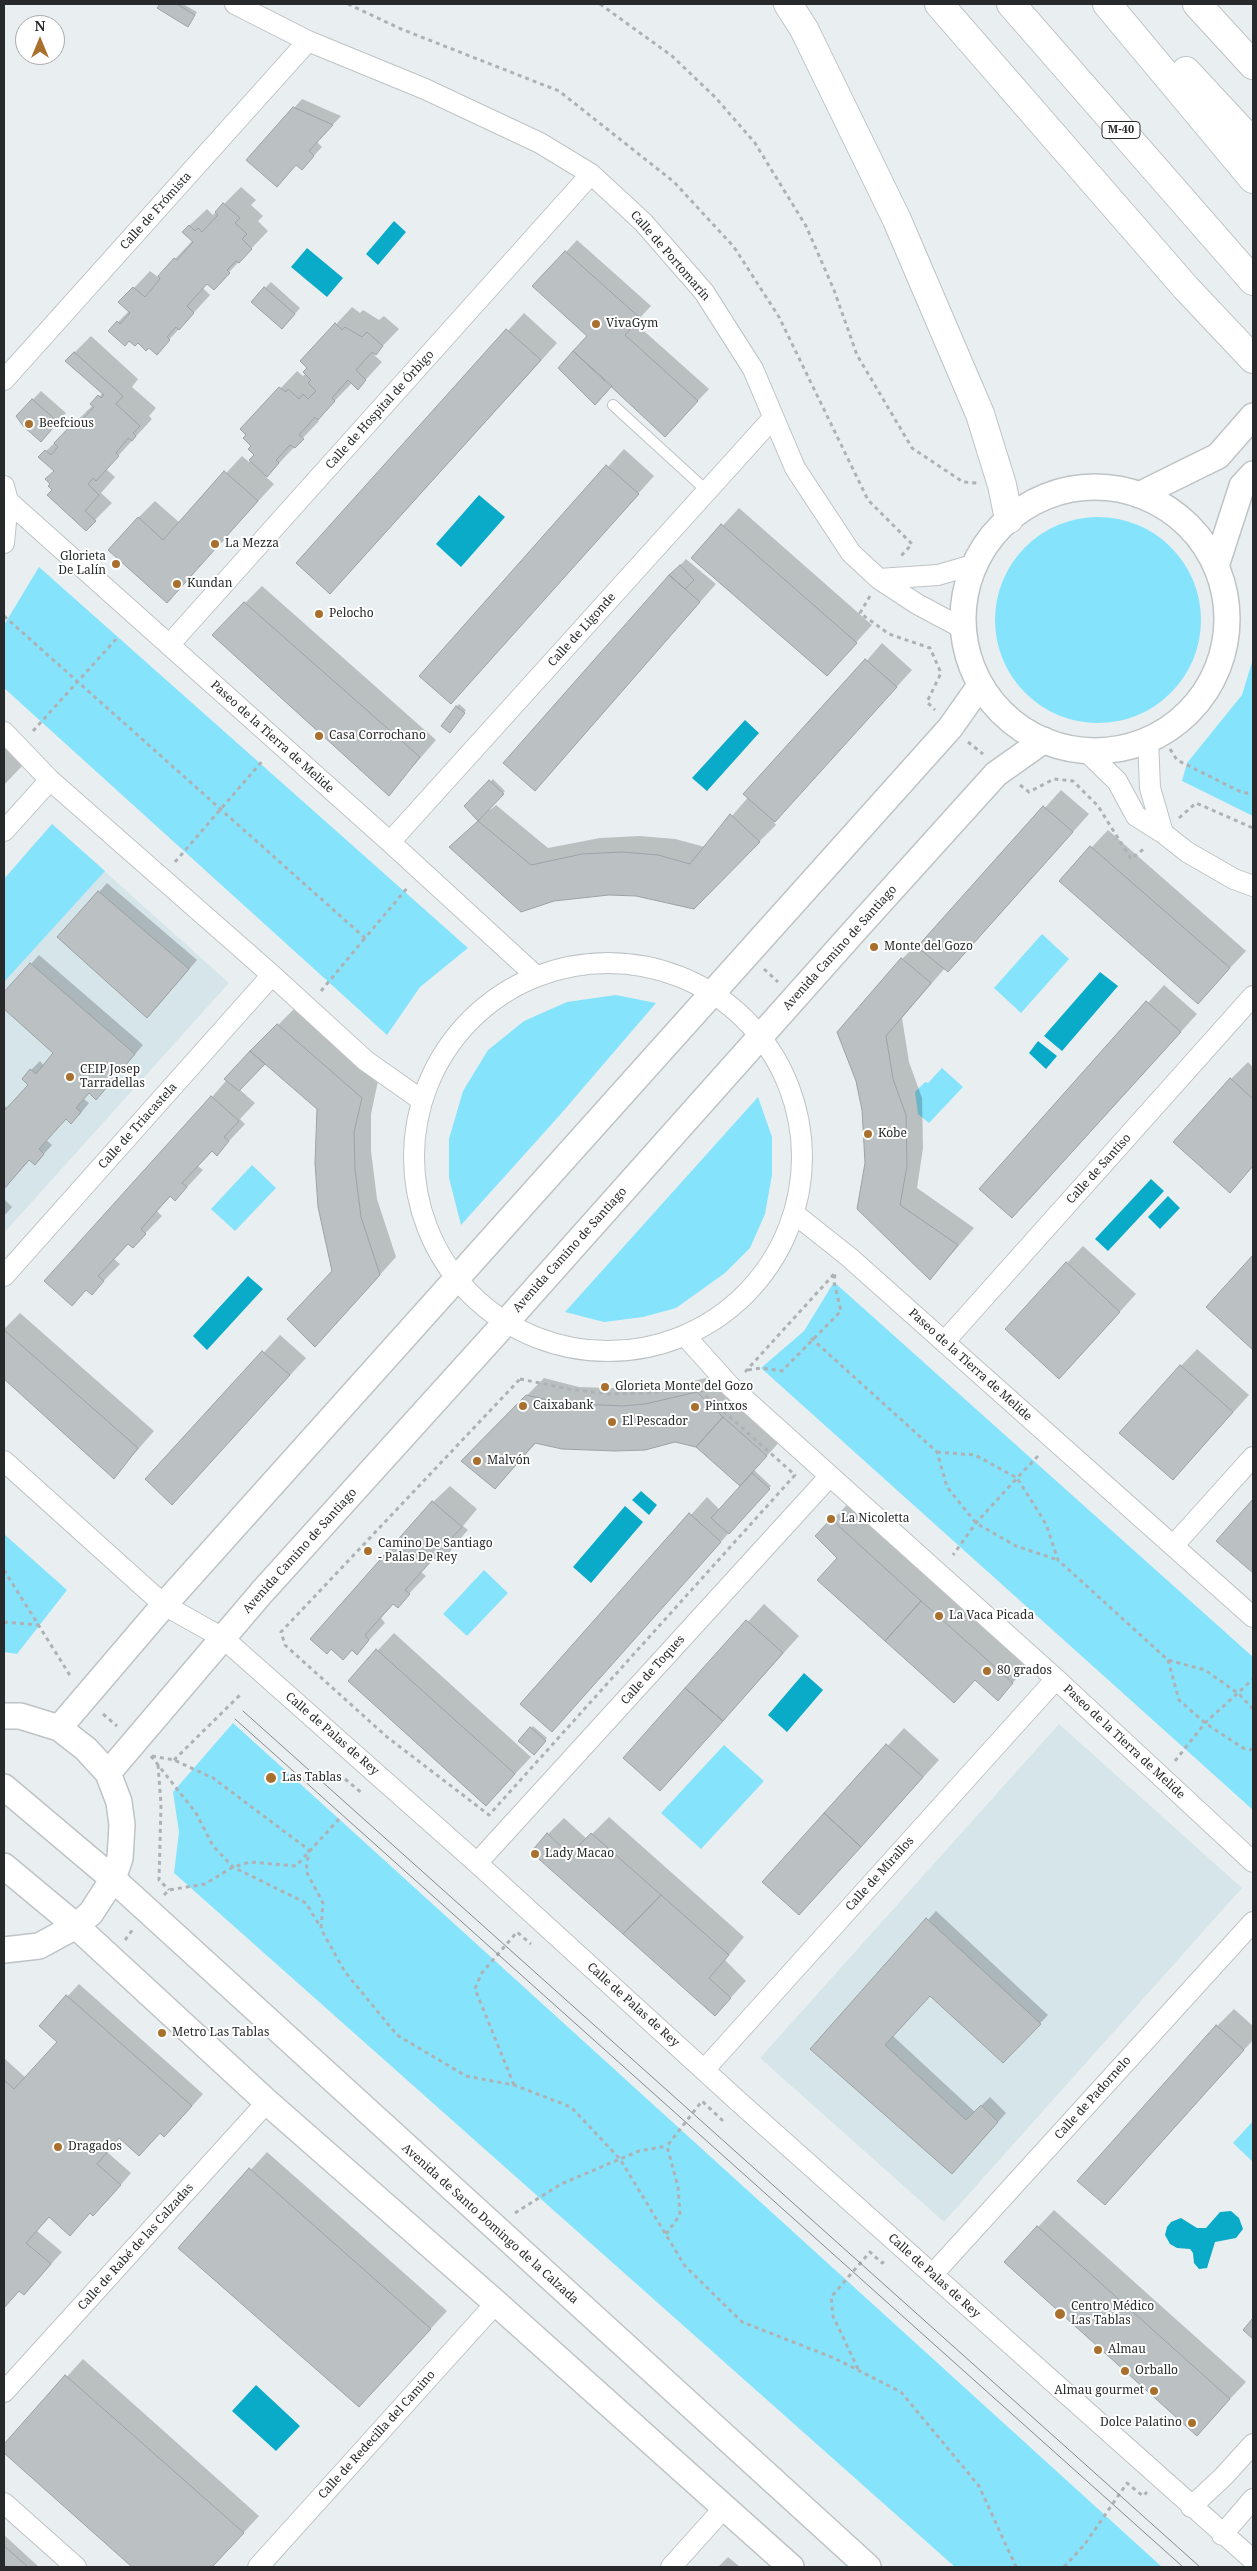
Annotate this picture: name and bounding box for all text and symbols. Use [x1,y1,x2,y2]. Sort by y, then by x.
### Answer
north arrow [15,15,65,65]
text: N [34,16,46,35]
road number: M-40 [1102,122,1140,138]
street label: Calle de Frómista [117,169,195,253]
street label: Calle de Portomarín [627,208,713,304]
place label: VivaGym [606,317,658,331]
marker: VivaGym [590,318,602,330]
street label: Calle de Hospital de Órbigo [323,348,437,472]
place label: Beefcious [39,417,94,431]
marker: Beefcious [23,418,35,430]
place label: La Mezza [225,537,279,551]
marker: La Mezza [209,538,221,550]
place label: Glorieta De Lalín [58,550,106,578]
marker: Glorieta De Lalín [110,558,122,570]
place label: Kundan [187,577,232,591]
marker: Kundan [171,578,183,590]
street label: Calle de Ligonde [545,590,619,670]
place label: Pelocho [329,607,374,621]
marker: Pelocho [313,608,325,620]
street label: Paseo de la Tierra de Melide [207,678,337,796]
place label: Casa Corrochano [329,729,426,743]
marker: Casa Corrochano [313,730,325,742]
street label: Avenida Camino de Santiago [780,883,900,1013]
place label: Monte del Gozo [884,940,973,954]
marker: Monte del Gozo [868,941,880,953]
place label: CEIP Josep Tarradellas [80,1063,145,1091]
marker: CEIP Josep Tarradellas [64,1071,76,1083]
street label: Calle de Triacastela [96,1080,180,1172]
place label: Kobe [878,1127,907,1141]
marker: Kobe [862,1128,874,1140]
street label: Calle de Santiso [1064,1131,1134,1207]
street label: Avenida Camino de Santiago [510,1185,630,1315]
street label: Paseo de la Tierra de Melide [905,1306,1035,1424]
place label: Glorieta Monte del Gozo [615,1380,753,1394]
marker: Glorieta Monte del Gozo [599,1381,611,1393]
place label: Caixabank [533,1399,594,1413]
marker: Caixabank [517,1400,529,1412]
place label: Pintxos [705,1400,747,1414]
marker: Pintxos [689,1401,701,1413]
place label: El Pescador [622,1415,688,1429]
marker: El Pescador [606,1416,618,1428]
place label: Malvón [487,1454,530,1468]
marker: Malvón [471,1455,483,1467]
street label: Avenida Camino de Santiago [240,1486,360,1616]
place label: La Nicoletta [841,1512,910,1526]
marker: La Nicoletta [825,1513,837,1525]
place label: Camino De Santiago - Palas De Rey [378,1537,493,1565]
marker: Camino De Santiago - Palas De Rey [362,1545,374,1557]
place label: La Vaca Picada [949,1609,1034,1623]
marker: La Vaca Picada [933,1610,945,1622]
street label: Calle de Toques [618,1632,688,1708]
place label: 80 grados [997,1664,1052,1678]
marker: 80 grados [981,1665,993,1677]
street label: Paseo de la Tierra de Melide [1060,1682,1188,1802]
street label: Calle de Palas de Rey [282,1690,382,1778]
marker: Las Tablas [264,1771,278,1785]
place label: Las Tablas [282,1771,342,1785]
street label: Calle de Mirallos [843,1834,917,1914]
place label: Lady Macao [545,1847,614,1861]
marker: Lady Macao [529,1848,541,1860]
street label: Calle de Palas de Rey [584,1960,682,2050]
place label: Metro Las Tablas [172,2026,269,2040]
marker: Metro Las Tablas [156,2027,168,2039]
street label: Calle de Padornelo [1052,2054,1134,2142]
place label: Dragados [68,2140,122,2154]
marker: Dragados [52,2141,64,2153]
street label: Avenida de Santo Domingo de la Calzada [399,2141,581,2307]
street label: Calle de Rabé de las Calzadas [75,2181,197,2313]
street label: Calle de Palas de Rey [885,2231,983,2321]
place label: Centro Médico Las Tablas [1071,2300,1154,2328]
marker: Centro Médico Las Tablas [1053,2307,1067,2321]
place label: Almau [1108,2343,1146,2357]
marker: Almau [1092,2344,1104,2356]
place label: Orballo [1135,2364,1178,2378]
marker: Orballo [1119,2365,1131,2377]
street label: Calle de Redecilla del Camino [316,2368,438,2502]
place label: Almau gourmet [1054,2384,1144,2398]
marker: Almau gourmet [1148,2385,1160,2397]
place label: Dolce Palatino [1100,2416,1182,2430]
marker: Dolce Palatino [1186,2417,1198,2429]

